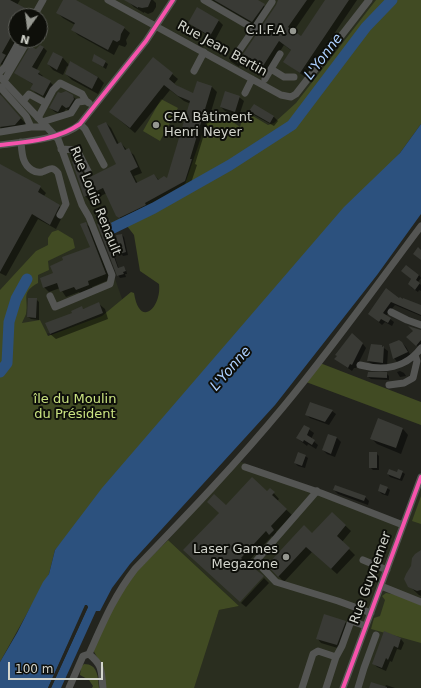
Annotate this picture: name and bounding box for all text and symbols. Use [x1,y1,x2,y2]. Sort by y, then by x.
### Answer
north arrow [8,8,48,48]
street label: Rue Jean Bertin [174,18,270,80]
place label: C.I.F.A [245,23,285,39]
marker: C.I.F.A [288,26,298,36]
water label: L'Yonne [301,31,347,83]
text: N [19,32,31,47]
place label: CFA Bâtiment Henri Neyer [164,110,252,141]
marker: CFA Bâtiment Henri Neyer [151,120,161,130]
street label: Rue Louis Renault [66,144,124,258]
water label: L'Yonne [207,343,255,395]
park label: île du Moulin du Président [34,392,116,423]
street label: Rue Guynemer [347,530,395,626]
place label: Laser Games Megazone [193,542,278,573]
marker: Laser Games Megazone [281,552,291,562]
scale bar [10,654,105,680]
text: 100 m [15,662,53,676]

